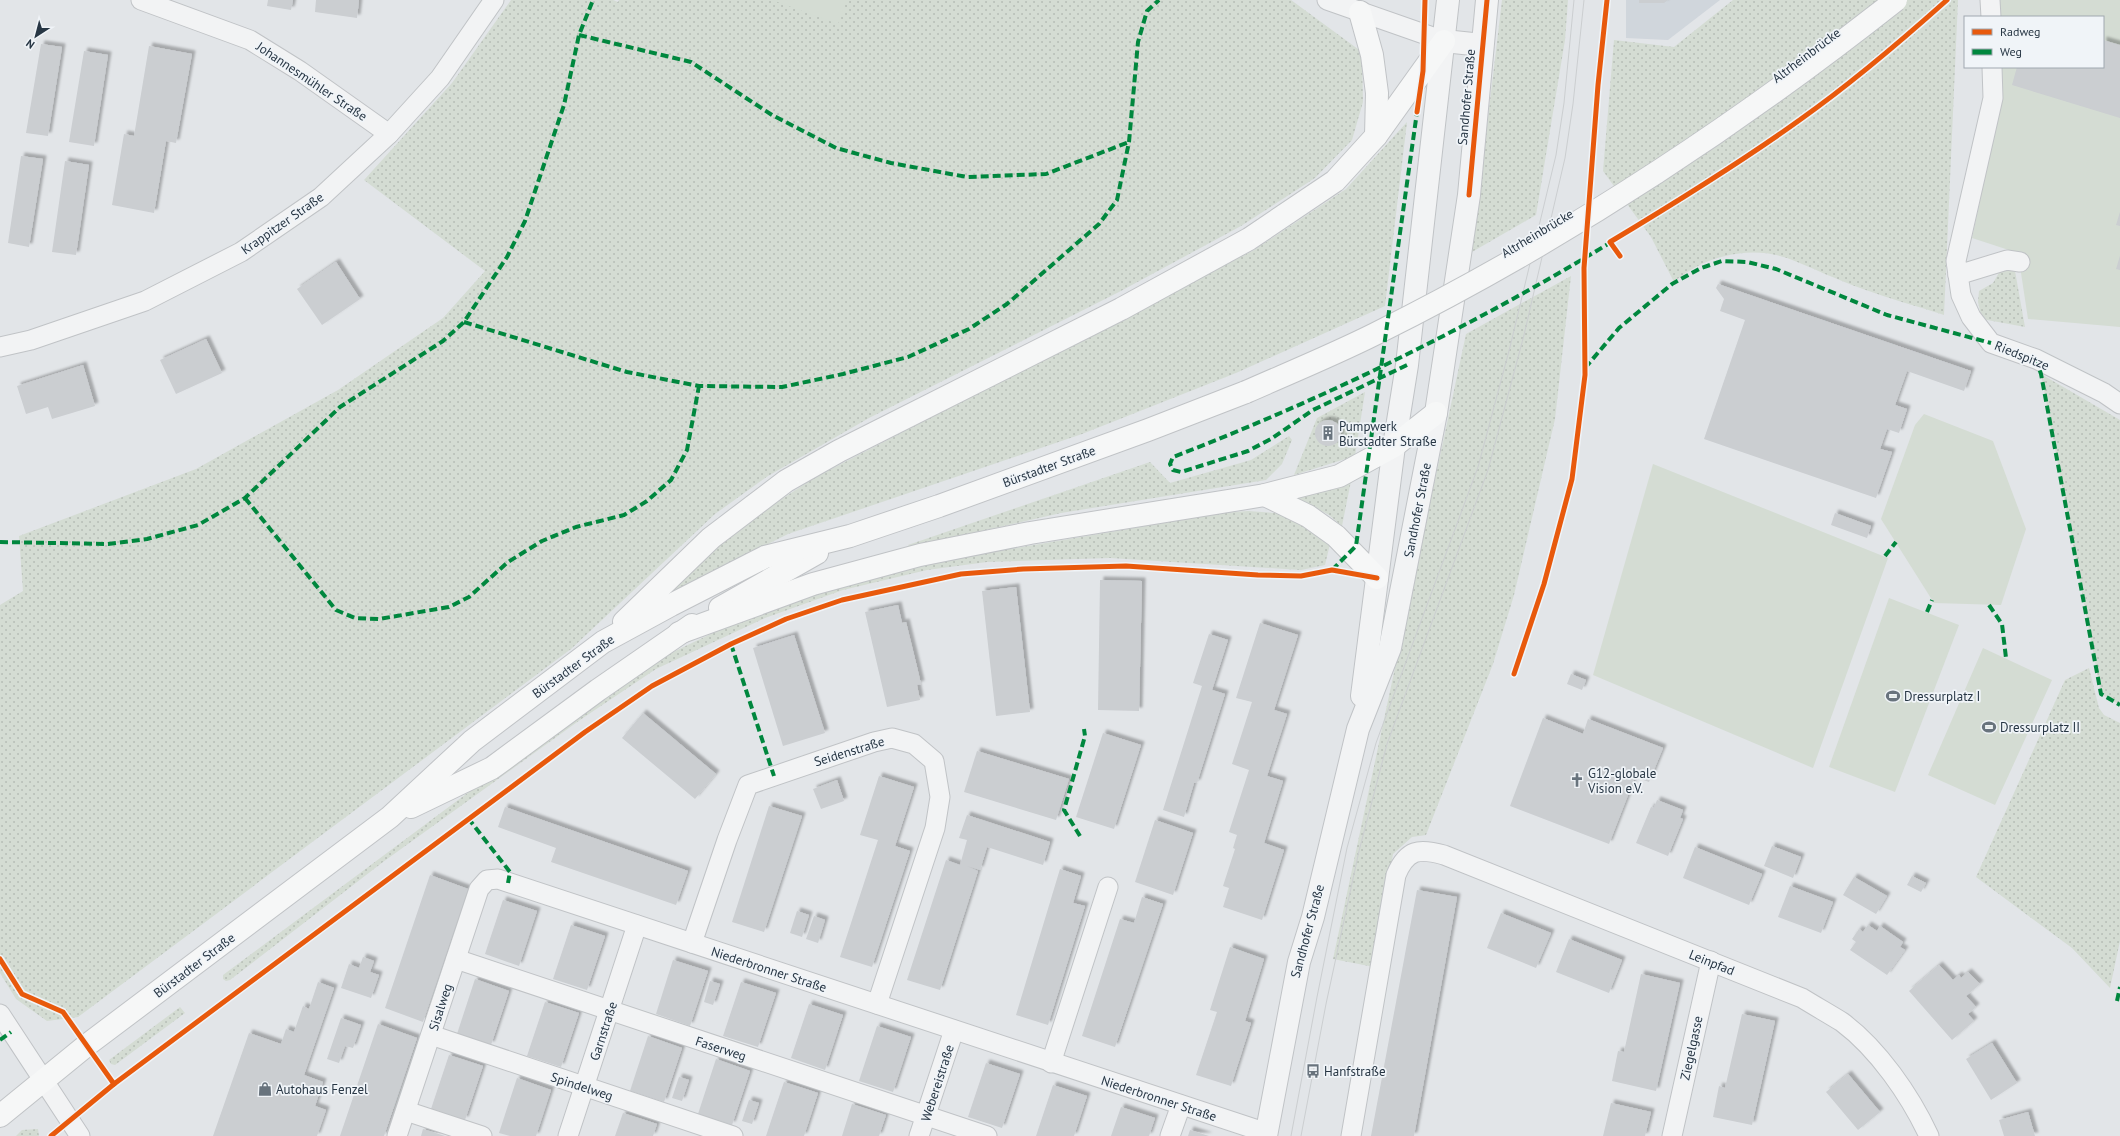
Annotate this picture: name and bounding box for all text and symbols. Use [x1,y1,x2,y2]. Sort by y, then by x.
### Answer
north arrow [16,16,56,56]
legend [1964,16,2104,68]
street label: Altrheinbrücke [1769,24,1844,87]
text: Radweg [2000,24,2041,39]
text: N [23,36,37,52]
street label: Johannesmühler Straße [252,37,370,125]
text: Weg [2000,44,2022,59]
street label: Sandhofer Straße [1454,48,1479,146]
street label: Krappitzer Straße [238,189,327,258]
street label: Altrheinbrücke [1498,205,1577,262]
street label: Riedspitze [1992,337,2052,374]
place label: Pumpwerk Bürstadter Straße [1339,418,1437,450]
building icon: Pumpwerk Bürstadter Straße [1320,425,1336,441]
street label: Bürstadter Straße [1000,442,1098,491]
street label: Sandhofer Straße [1400,461,1435,559]
street label: Bürstadter Straße [529,631,618,702]
sports icon: Dressurplatz I [1885,688,1901,704]
place label: Dressurplatz I [1904,688,1980,705]
sports icon: Dressurplatz II [1981,719,1997,735]
place label: Dressurplatz II [2000,719,2080,736]
street label: Seidenstraße [812,733,886,770]
place label: G12-globale Vision e.V. [1587,765,1656,797]
church icon: G12-globale Vision e.V. [1569,772,1585,788]
street label: Sandhofer Straße [1287,882,1328,980]
street label: Bürstadter Straße [150,929,238,1002]
street label: Niederbronner Straße [709,943,829,996]
street label: Leinpfad [1687,946,1737,979]
street label: Sisalweg [425,981,456,1033]
street label: Garnstraße [586,1000,621,1063]
street label: Ziegelgasse [1676,1014,1707,1082]
street label: Faserweg [693,1032,748,1065]
street label: Webereistraße [917,1042,958,1124]
bus stop icon: Hanfstraße [1305,1063,1321,1079]
place label: Hanfstraße [1324,1063,1386,1080]
street label: Spindelweg [548,1068,615,1105]
street label: Niederbronner Straße [1099,1072,1219,1125]
shop icon: Autohaus Fenzel [257,1081,273,1097]
place label: Autohaus Fenzel [276,1081,368,1098]

